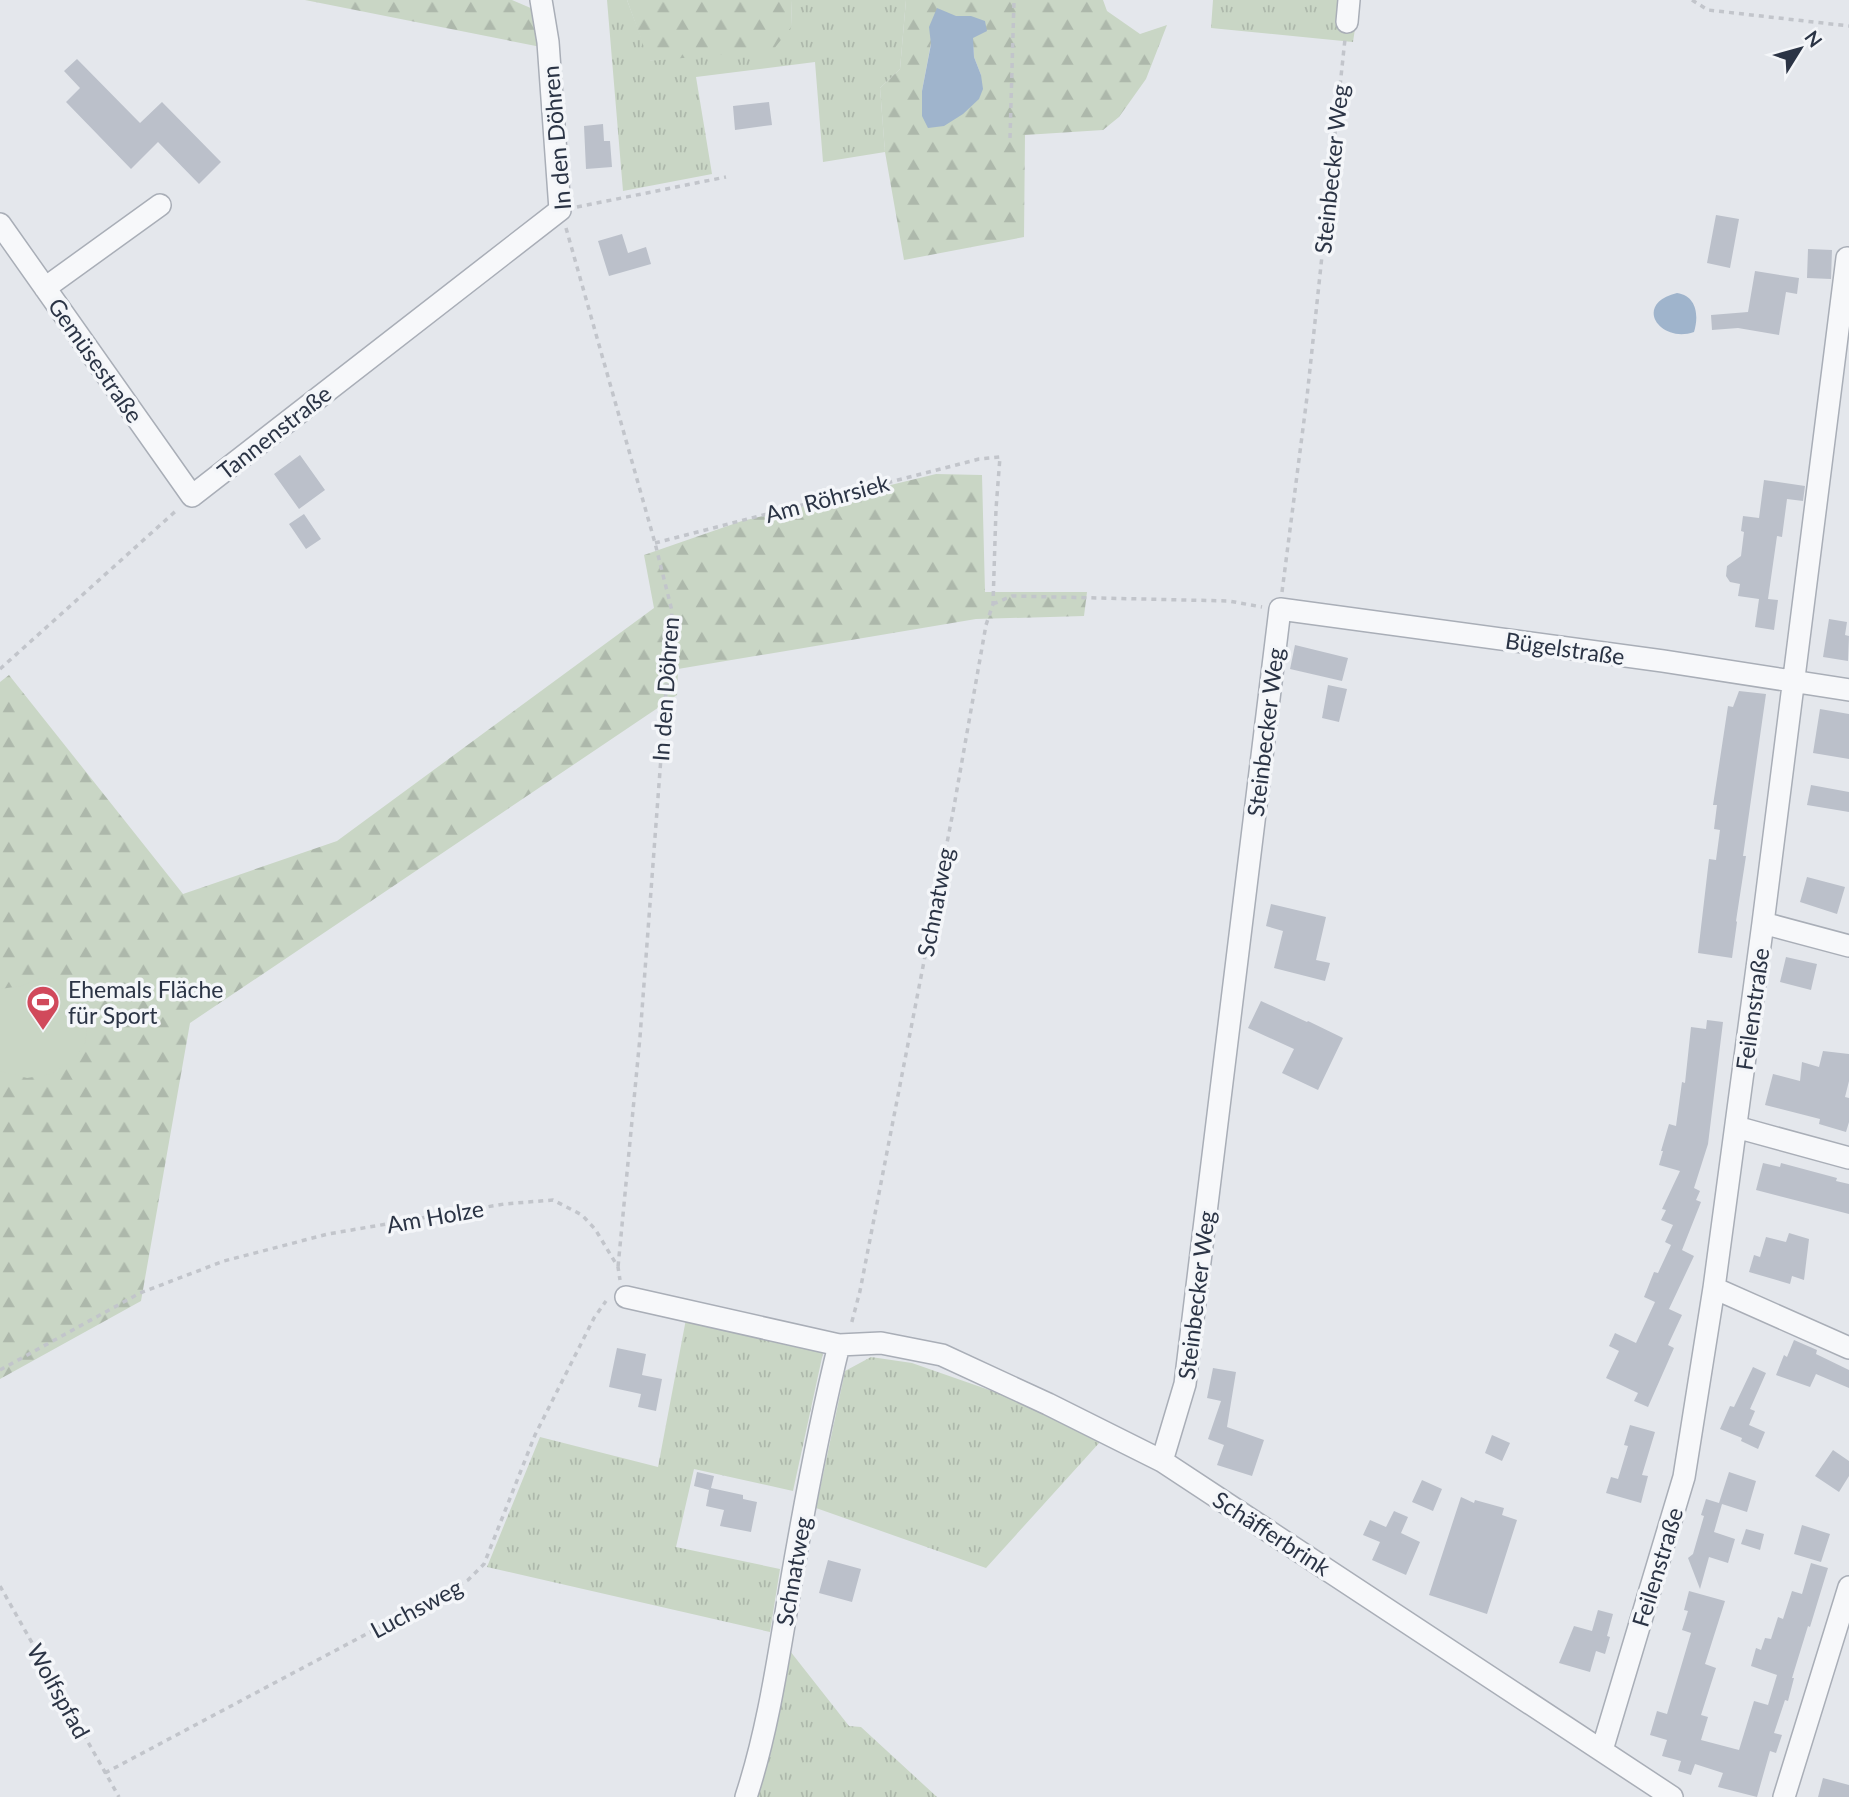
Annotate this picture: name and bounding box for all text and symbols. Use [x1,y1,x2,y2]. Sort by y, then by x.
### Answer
north arrow [1765,14,1835,84]
text: N [1800,26,1828,51]
street label: In den Döhren [536,65,576,211]
street label: Steinbecker Weg [1308,83,1354,255]
street label: Gemüsestraße [43,292,149,428]
street label: Tannenstraße [212,379,336,485]
street label: Am Röhrsiek [762,468,892,528]
street label: In den Döhren [646,616,684,762]
street label: Bügelstraße [1504,626,1626,670]
street label: Steinbecker Weg [1241,646,1289,818]
street label: Schnatweg [911,845,959,959]
street label: Feilenstraße [1730,946,1774,1072]
place label: Ehemals Fläche für Sport [68,975,223,1029]
sports icon: Ehemals Fläche für Sport [24,983,62,1032]
street label: Am Holze [384,1194,486,1238]
street label: Steinbecker Weg [1172,1209,1220,1381]
street label: Schäfferbrink [1208,1485,1336,1581]
street label: Feilenstraße [1626,1504,1688,1630]
street label: Schnatweg [770,1514,816,1628]
street label: Luchsweg [365,1572,467,1644]
street label: Wolfspfad [22,1639,96,1743]

